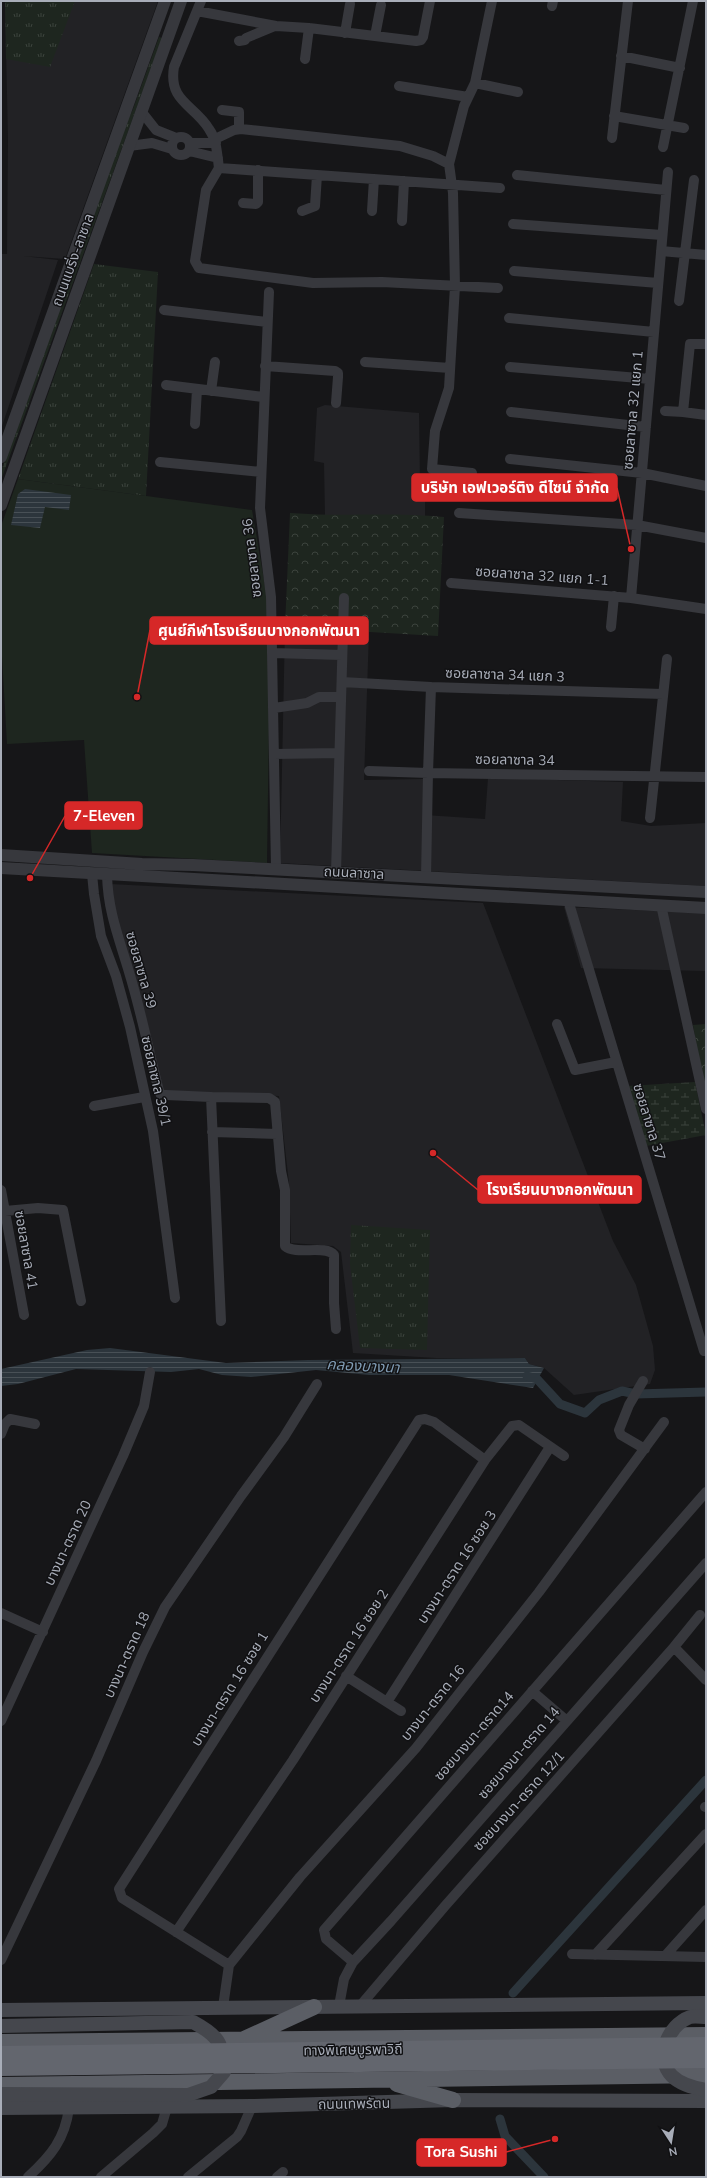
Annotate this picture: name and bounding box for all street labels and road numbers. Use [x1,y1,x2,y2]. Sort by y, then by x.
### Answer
street label: ถนนแบริ่ง-ลาซาล [47,211,99,309]
street label: ซอยลาซาล 32 แยก 1 [618,350,648,470]
street label: ซอยลาซาล 36 [238,517,266,599]
street label: ซอยลาซาล 32 แยก 1-1 [475,562,609,590]
street label: ซอยลาซาล 34 แยก 3 [445,663,565,687]
street label: ซอยลาซาล 34 [475,750,555,770]
street label: ถนนลาซาล [323,862,385,884]
street label: ซอยลาซาล 39 [121,929,161,1011]
street label: ซอยลาซาล 39/1 [136,1034,176,1128]
street label: ซอยลาซาล 37 [628,1081,670,1163]
street label: ซอยลาซาล 41 [10,1209,42,1291]
street label: บางนา-ตราด 20 [40,1497,96,1589]
street label: บางนา-ตราด 16 ซอย 3 [413,1506,501,1628]
street label: บางนา-ตราด 16 ซอย 2 [305,1585,393,1707]
street label: บางนา-ตราด 18 [100,1609,154,1701]
street label: บางนา-ตราด 16 ซอย 1 [187,1628,273,1750]
street label: บางนา-ตราด 16 [397,1661,469,1745]
street label: ซอยบางนา-ตราด14 [430,1687,518,1785]
street label: ซอยบางนา-ตราด 14 [474,1703,564,1803]
street label: ซอยบางนา-ตราด 12/1 [469,1747,569,1855]
street label: ทางพิเศษบูรพาวิถี [303,2040,403,2060]
street label: ถนนเทพรัตน [318,2094,390,2114]

